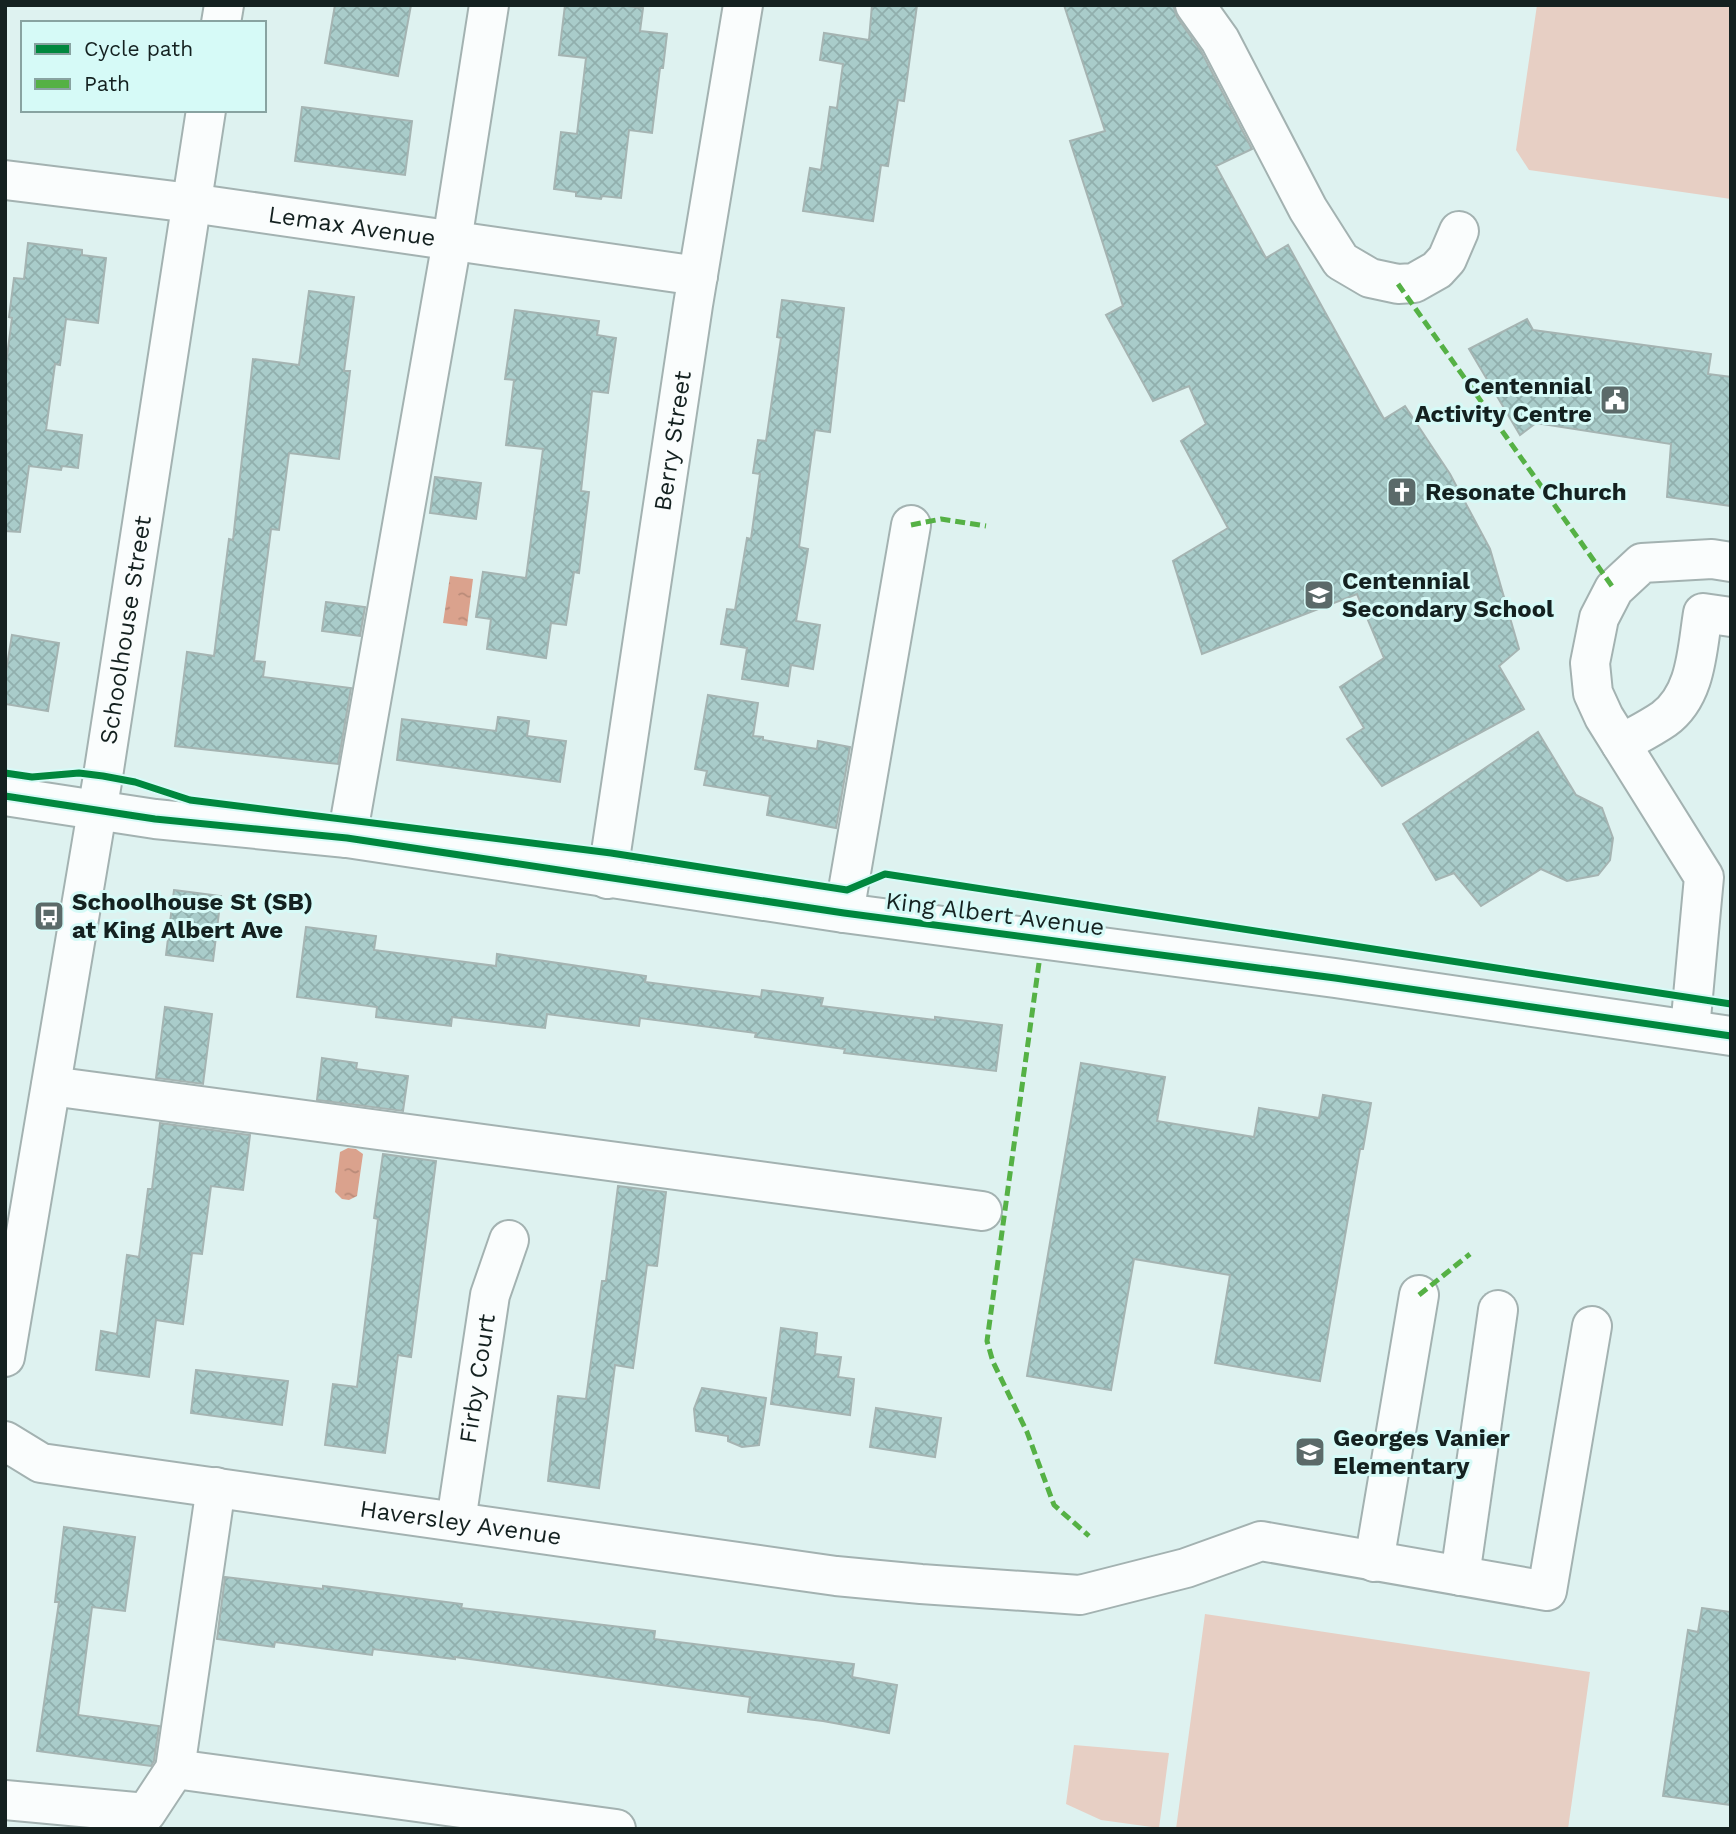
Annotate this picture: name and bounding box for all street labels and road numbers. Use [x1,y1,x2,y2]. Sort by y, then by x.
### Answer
street label: Lemax Avenue [266,200,437,252]
street label: Berry Street [648,369,697,513]
street label: Schoolhouse Street [94,514,157,746]
street label: King Albert Avenue [884,887,1106,941]
street label: Firby Court [454,1312,501,1445]
street label: Haversley Avenue [358,1494,563,1551]

